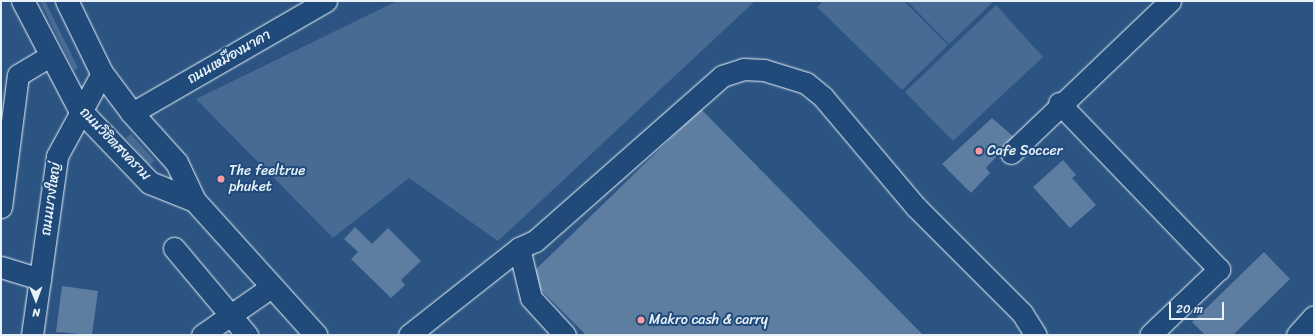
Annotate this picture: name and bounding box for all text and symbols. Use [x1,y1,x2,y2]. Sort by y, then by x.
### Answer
street label: ถนนเหมืองนาคา [184,26,274,88]
street label: ถนนวิชิตสงคราม [76,104,154,184]
place label: Cafe Soccer [987,143,1063,159]
marker: Cafe Soccer [974,146,984,156]
street label: ถนนบางใหญ่ [38,161,64,237]
place label: The feeltrue phuket [229,163,306,196]
marker: The feeltrue phuket [216,174,226,184]
north arrow [16,280,56,320]
scale bar [1171,294,1226,320]
text: 20 m [1176,298,1203,320]
text: N [32,303,40,322]
place label: Makro cash & carry [649,312,768,328]
marker: Makro cash & carry [636,315,646,325]

